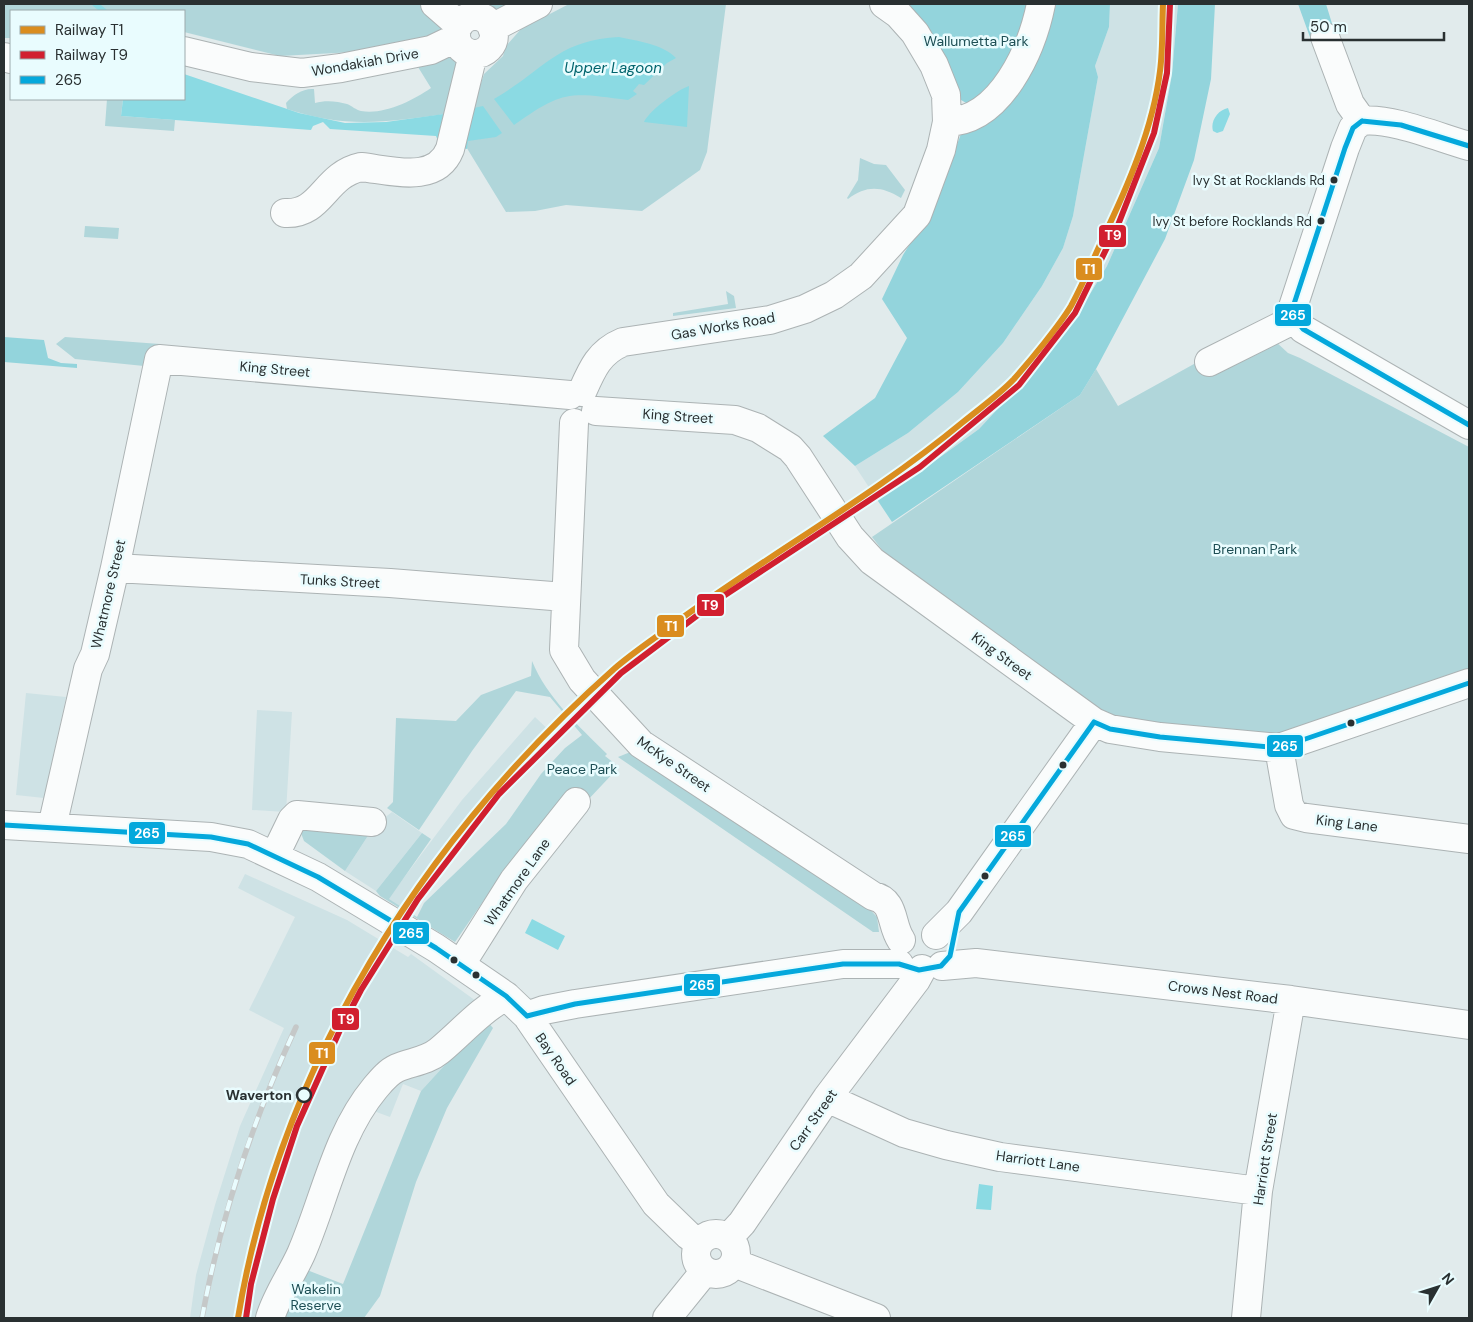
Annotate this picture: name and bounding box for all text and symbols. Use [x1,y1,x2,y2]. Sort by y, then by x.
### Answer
legend [10,10,185,100]
scale bar [1303,10,1444,42]
text: 50 m [1310,17,1347,37]
text: Railway T1 [55,20,123,40]
park label: Wallumetta Park [924,32,1028,50]
street label: Wondakiah Drive [310,44,420,80]
text: Railway T9 [55,45,128,65]
water label: Upper Lagoon [564,58,662,78]
text: 265 [55,70,82,90]
place label: Ivy St at Rocklands Rd [1193,172,1325,189]
marker: Ivy St at Rocklands Rd [1329,175,1339,185]
place label: Ivy St before Rocklands Rd [1152,213,1312,230]
marker: Ivy St before Rocklands Rd [1316,216,1326,226]
line badge: T9 [1098,224,1127,248]
text: T9 [1104,226,1122,244]
line badge: T1 [1075,257,1103,281]
text: T1 [1082,260,1096,278]
line badge: 265 [1274,303,1312,327]
text: 265 [1280,306,1306,324]
street label: Gas Works Road [670,308,776,344]
street label: King Street [239,357,311,381]
street label: King Street [642,405,714,427]
street label: Whatmore Street [87,538,129,650]
park label: Brennan Park [1213,540,1297,558]
street label: Tunks Street [299,570,381,592]
line badge: T9 [696,593,725,617]
text: T9 [701,596,719,614]
line badge: T1 [656,614,685,638]
text: T1 [664,617,678,635]
street label: King Street [968,628,1036,684]
unlabelled marker [1346,718,1356,728]
street label: McKye Street [634,732,714,796]
line badge: 265 [1266,734,1304,758]
text: 265 [1272,737,1298,755]
park label: Peace Park [547,760,617,778]
unlabelled marker [1058,760,1068,770]
street label: King Lane [1315,810,1379,836]
line badge: 265 [128,821,166,845]
text: 265 [134,824,160,842]
line badge: 265 [994,824,1032,848]
text: 265 [1000,827,1026,845]
street label: Whatmore Lane [480,835,554,929]
unlabelled marker [980,871,990,881]
line badge: 265 [392,921,430,945]
text: 265 [398,924,424,942]
unlabelled marker [449,955,459,965]
unlabelled marker [471,970,481,980]
line badge: 265 [683,973,721,997]
text: 265 [689,976,715,994]
street label: Crows Nest Road [1167,976,1279,1008]
line badge: T9 [331,1007,360,1031]
text: T9 [337,1010,355,1028]
street label: Bay Road [531,1029,581,1089]
line badge: T1 [308,1041,336,1065]
text: T1 [315,1044,329,1062]
place label: Waverton [226,1086,292,1104]
street label: Carr Street [785,1086,841,1154]
marker: Waverton [296,1087,312,1103]
street label: Harriott Street [1249,1112,1281,1206]
street label: Harriott Lane [995,1146,1081,1176]
north arrow [1413,1262,1463,1312]
text: N [1438,1269,1458,1288]
park label: Wakelin Reserve [291,1280,342,1314]

